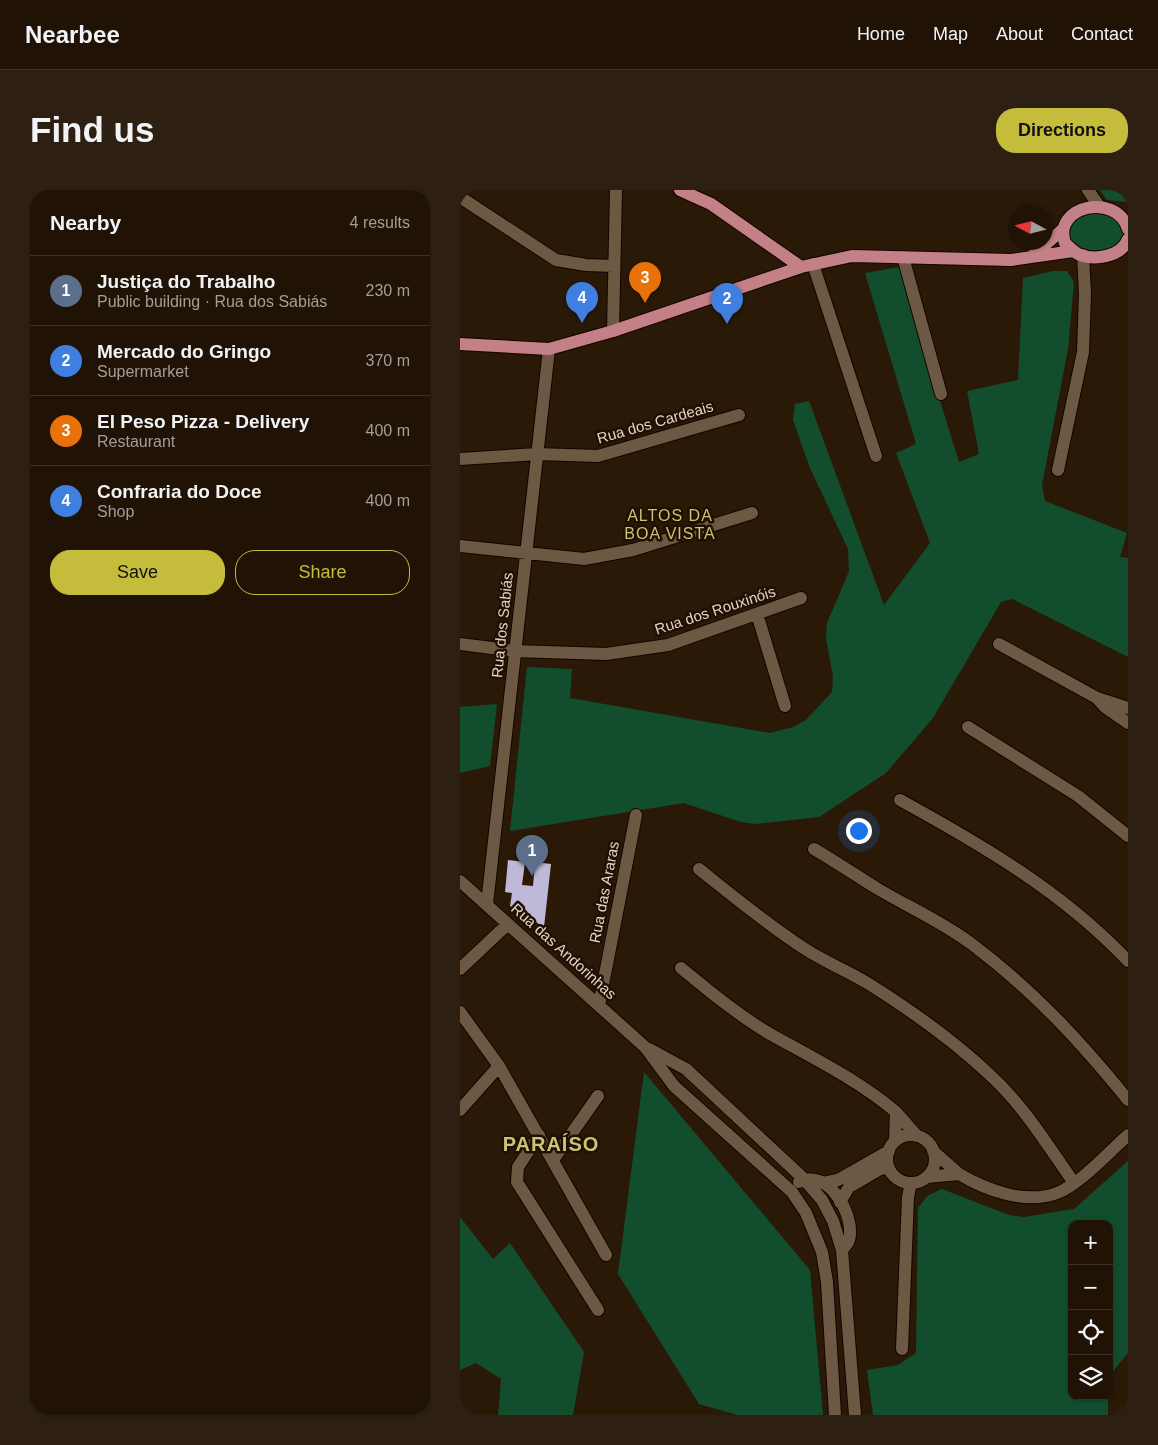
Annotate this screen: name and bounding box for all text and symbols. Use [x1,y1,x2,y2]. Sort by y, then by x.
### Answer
text: Nearbee [25,21,120,48]
text: Home [857,24,905,44]
text: Map [933,24,968,44]
text: About [996,24,1043,44]
text: Contact [1071,24,1133,44]
button: Directions [996,108,1128,153]
text: Find us [30,110,154,149]
north arrow [1008,205,1053,250]
text: Nearby [50,211,121,234]
text: 4 results [350,214,410,231]
pin: 3 [629,262,661,303]
text: Justiça do Trabalho [97,271,275,292]
text: 1 [62,282,70,299]
text: 230 m [366,282,410,299]
pin: 4 [566,282,598,323]
pin: 2 [711,283,743,324]
text: Public building · Rua dos Sabiás [97,293,327,310]
text: Mercado do Gringo [97,341,271,362]
text: 2 [62,352,70,369]
text: 370 m [366,352,410,369]
text: Supermarket [97,363,189,380]
street label: Rua dos Cardeais [595,397,715,447]
text: El Peso Pizza - Delivery [97,411,309,432]
text: 3 [62,422,70,439]
text: 400 m [366,422,410,439]
text: Restaurant [97,433,175,450]
text: Confraria do Doce [97,481,262,502]
text: 4 [62,492,70,509]
text: 400 m [366,492,410,509]
text: Shop [97,503,134,520]
district label: ALTOS DA BOA VISTA [624,507,716,542]
button: Save [50,550,225,595]
button: Share [235,550,410,595]
street label: Rua dos Sabiás [488,571,516,679]
street label: Rua dos Rouxinóis [653,582,777,638]
your location [846,818,872,844]
pin: 1 [516,835,548,876]
street label: Rua das Araras [586,840,622,944]
street label: Rua das Andorinhas [508,899,620,1003]
district label: PARAÍSO [503,1133,599,1155]
map controls [1068,1220,1113,1400]
button: + [1068,1220,1113,1265]
button: − [1068,1265,1113,1310]
button: locate [1068,1310,1113,1355]
button: layers [1068,1355,1113,1400]

